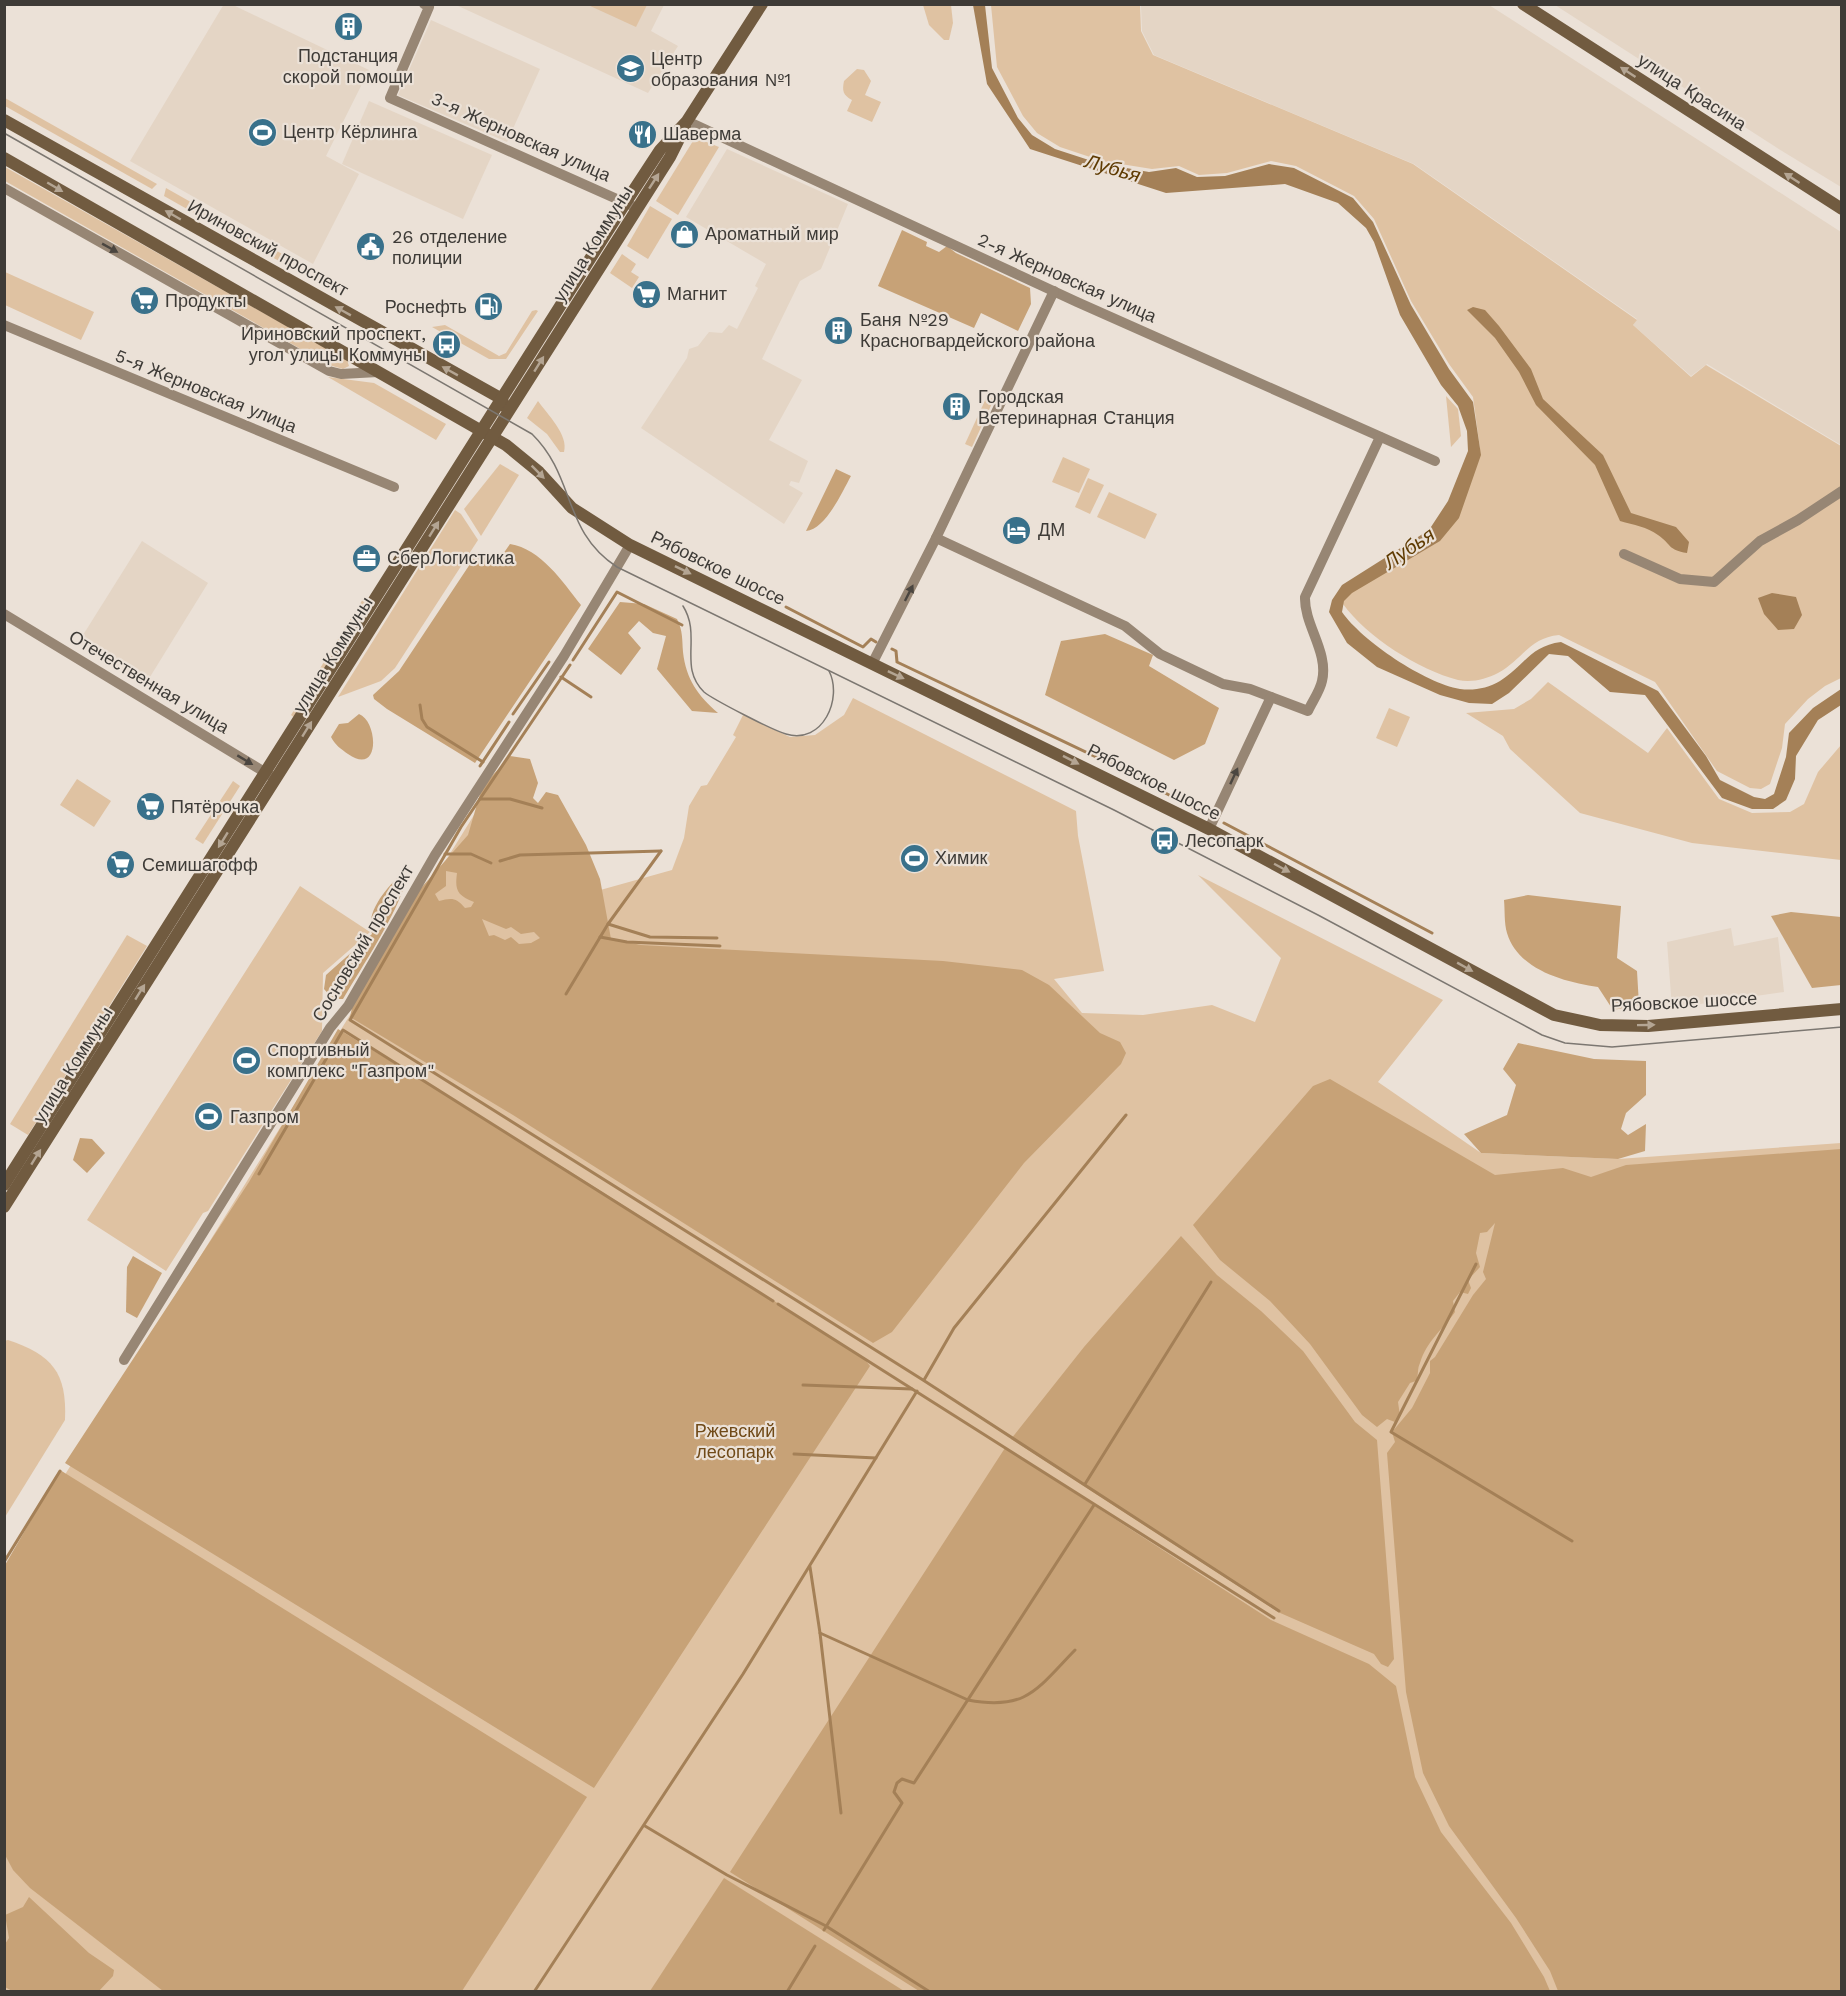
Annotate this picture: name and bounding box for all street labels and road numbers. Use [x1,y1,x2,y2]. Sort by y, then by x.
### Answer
street label: улица Красина [1634,49,1751,135]
street label: 3-я Жерновская улица [428,88,615,186]
street label: улица Коммуны [548,182,637,306]
street label: Ириновский проспект [184,195,352,300]
street label: 2-я Жерновская улица [975,229,1161,327]
street label: 5-я Жерновская улица [112,344,301,437]
street label: Рябовское шоссе [648,526,789,609]
street label: улица Коммуны [288,593,377,717]
street label: Отечественная улица [66,626,234,738]
street label: Рябовское шоссе [1084,739,1224,824]
street label: Сосновский проспект [307,860,418,1025]
street label: Рябовское шоссе [1610,987,1758,1016]
street label: улица Коммуны [28,1003,117,1127]

